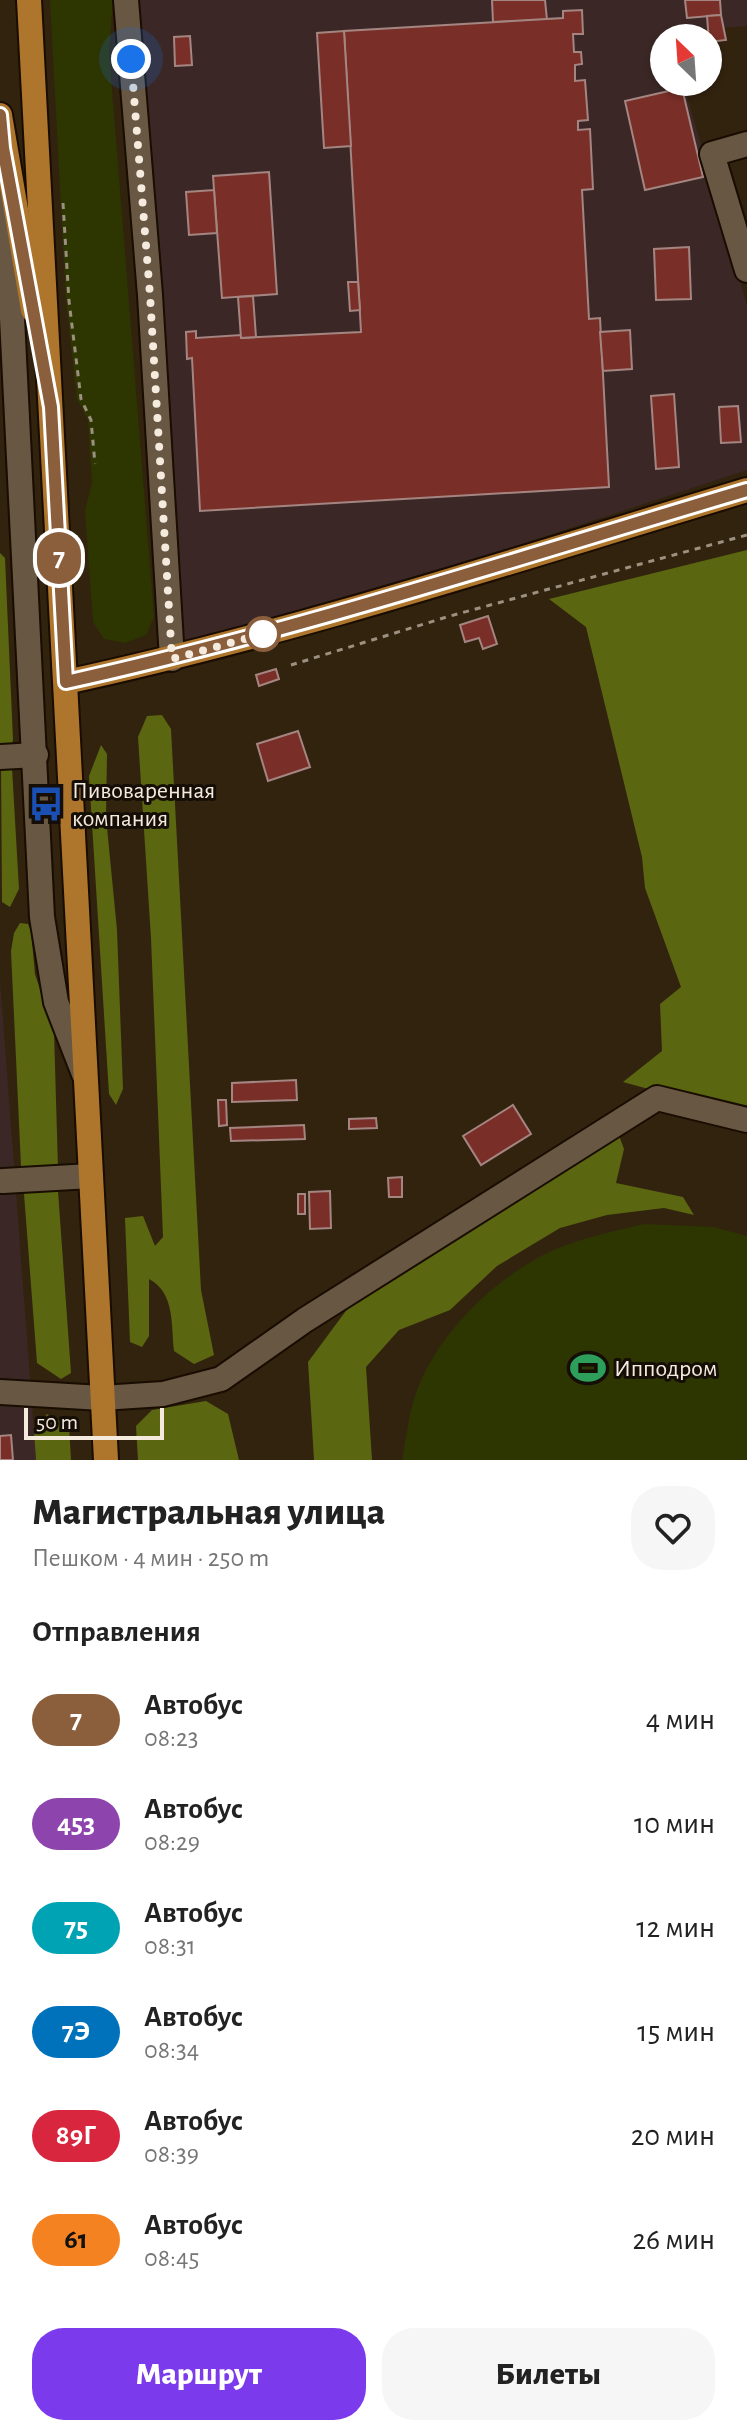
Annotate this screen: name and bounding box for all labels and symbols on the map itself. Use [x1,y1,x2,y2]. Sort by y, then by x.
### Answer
north arrow [650,24,722,96]
your location [111,39,151,79]
line badge: 7 [33,532,85,584]
unlabelled marker [246,617,280,651]
place label: Пивоваренная компания [72,779,215,831]
bus stop icon: Пивоваренная компания [27,785,65,823]
sports icon: Ипподром [569,1349,607,1387]
place label: Ипподром [614,1357,717,1381]
scale bar [24,1404,164,1440]

